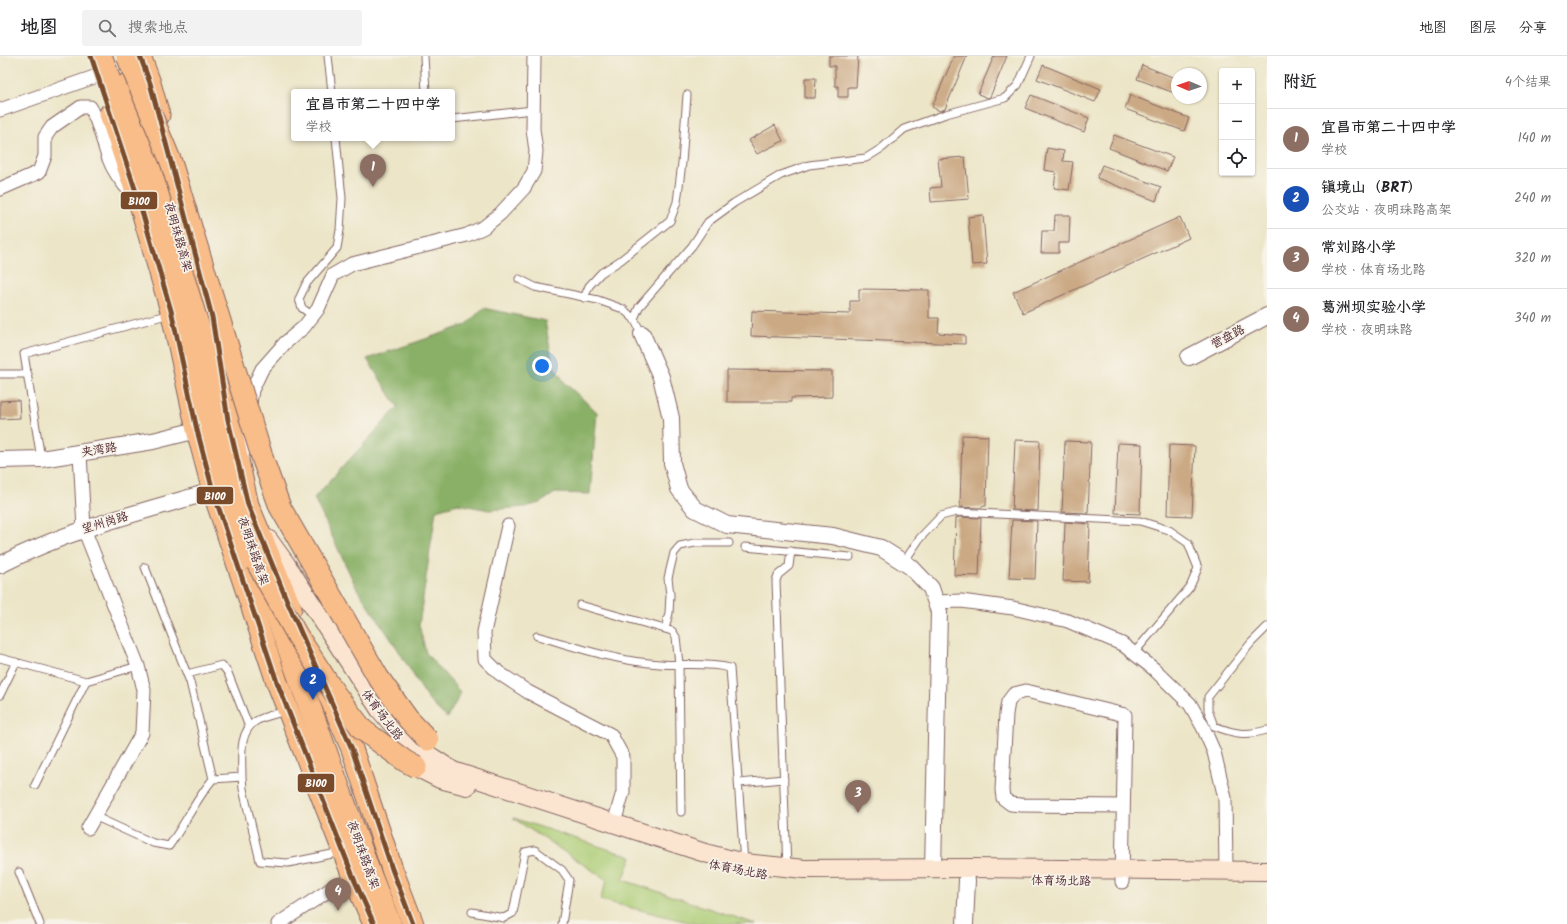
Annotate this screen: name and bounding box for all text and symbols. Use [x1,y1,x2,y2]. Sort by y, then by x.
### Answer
search box [82,10,362,46]
text: 地图 [20,13,58,43]
text: 搜索地点 [128,16,188,40]
icon: search [96,17,118,39]
text: 地图 [1419,17,1447,39]
text: 图层 [1469,17,1497,39]
text: 分享 [1519,17,1547,39]
north arrow [1171,68,1207,104]
map controls [1219,68,1255,176]
button: + [1219,68,1255,104]
text: 附近 [1283,69,1317,96]
text: 4个结果 [1505,72,1551,93]
popup [291,89,455,141]
text: 宜昌市第二十四中学 [305,93,441,117]
button: − [1219,104,1255,140]
text: 宜昌市第二十四中学 [1321,116,1456,140]
text: 学校 [305,117,332,138]
text: 1 [1294,128,1298,149]
text: 140 m [1518,128,1551,149]
button: locate [1219,140,1255,176]
text: 学校 [1321,140,1347,161]
pin: 1 [360,154,386,187]
text: 镇境山（BRT） [1321,176,1423,200]
text: 2 [1292,188,1300,209]
text: 240 m [1514,188,1551,209]
line badge: B100 [120,191,158,210]
text: B100 [128,193,150,211]
street label: 夜明珠路高架 [159,200,197,274]
text: 公交站 · 夜明珠路高架 [1321,200,1452,221]
text: 常刘路小学 [1321,236,1396,260]
text: 3 [1292,248,1300,269]
text: 320 m [1514,248,1551,269]
text: 学校 · 体育场北路 [1321,260,1426,281]
text: 葛洲坝实验小学 [1321,296,1426,320]
text: 4 [1292,308,1300,329]
text: 340 m [1514,308,1551,329]
street label: 营盘路 [1208,320,1248,354]
text: 学校 · 夜明珠路 [1321,320,1413,341]
your location [532,356,552,376]
street label: 夹湾路 [80,438,118,462]
line badge: B100 [196,486,234,505]
text: B100 [204,488,226,506]
street label: 望州岗路 [79,507,131,539]
street label: 夜明珠路高架 [232,514,274,588]
pin: 2 [300,667,326,700]
street label: 体育场北路 [356,685,408,745]
line badge: B100 [297,773,335,793]
text: B100 [305,775,327,793]
pin: 3 [845,780,871,813]
street label: 夜明珠路高架 [342,818,384,892]
street label: 体育场北路 [707,855,769,885]
street label: 体育场北路 [1031,871,1091,891]
pin: 4 [325,878,351,911]

